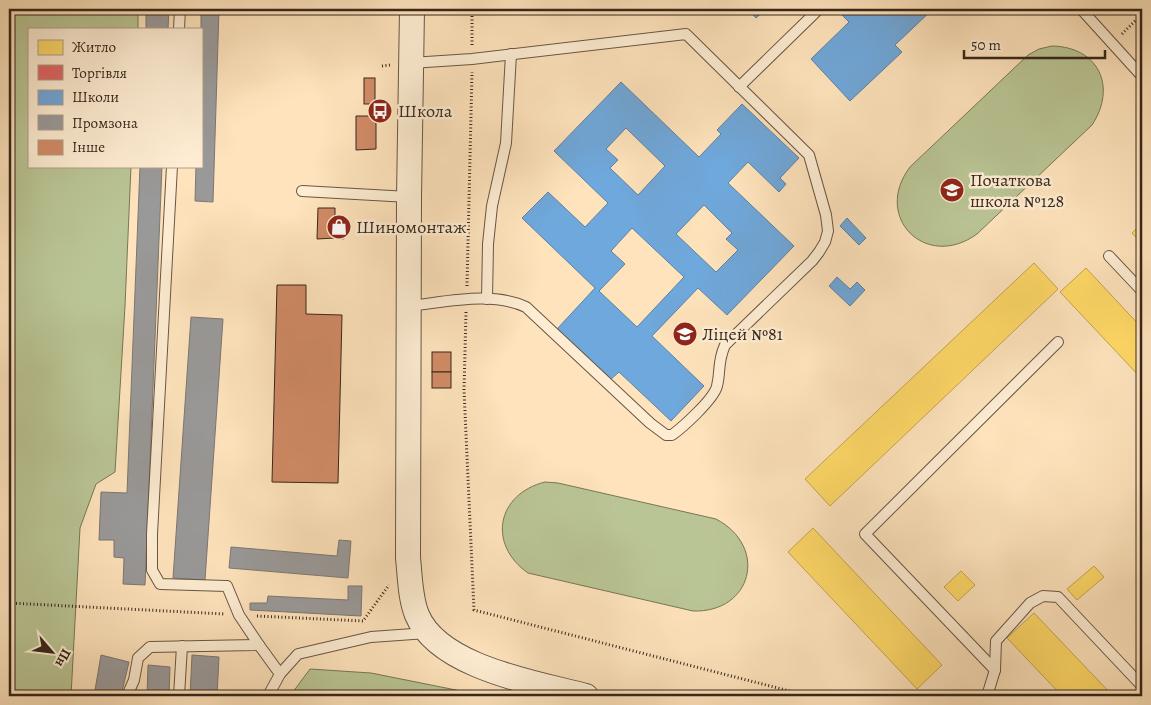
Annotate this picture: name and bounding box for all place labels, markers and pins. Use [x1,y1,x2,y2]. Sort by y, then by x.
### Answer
bus stop icon: Школа [367,98,393,124]
place label: Школа [398,99,453,123]
place label: Початкова школа №128 [970,168,1064,213]
school or university icon: Початкова школа №128 [939,177,965,203]
shop icon: Шиномонтаж [326,214,352,240]
place label: Шиномонтаж [356,215,467,239]
school or university icon: Ліцей №81 [672,321,698,347]
place label: Ліцей №81 [702,322,783,346]

